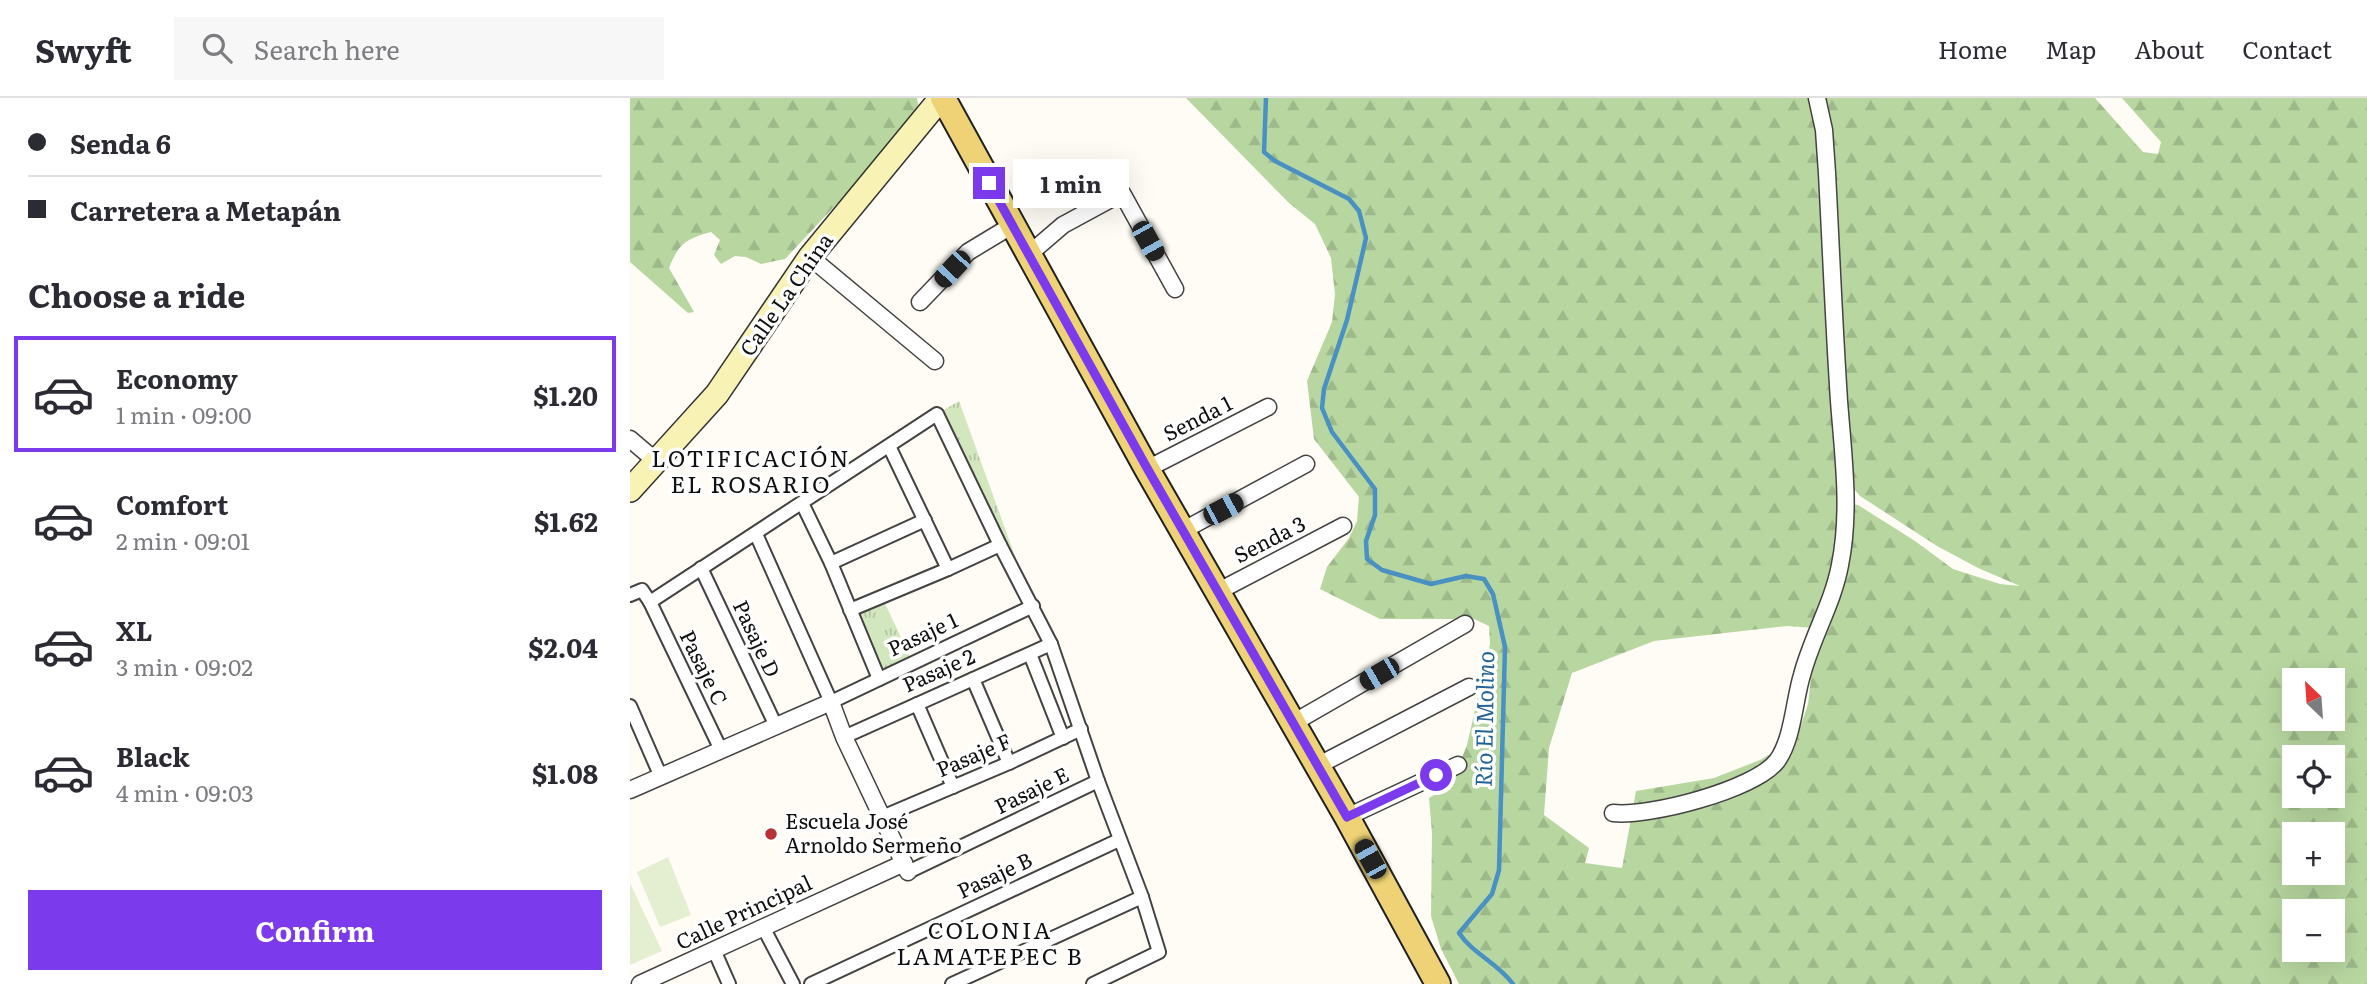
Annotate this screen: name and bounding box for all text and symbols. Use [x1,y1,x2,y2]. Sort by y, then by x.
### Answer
search box [174,17,664,80]
text: Swyft [35,24,132,73]
icon: search [198,29,236,67]
text: Search here [254,29,400,68]
text: Home [1938,31,2007,66]
text: Map [2045,31,2096,66]
text: About [2134,31,2204,66]
text: Contact [2242,31,2332,66]
text: Senda 6 [70,123,171,162]
callout: 1 min [1014,158,1129,208]
text: 1 min [1040,166,1102,200]
route end [973,167,1005,199]
text: Carretera a Metapán [70,190,341,229]
car [1129,218,1168,264]
street label: Calle La China [731,225,839,362]
car [930,246,975,292]
text: Choose a ride [28,270,245,318]
text: Economy [116,358,238,397]
icon: car [32,363,95,426]
text: $1.20 [533,375,598,414]
street label: Senda 1 [1157,386,1237,447]
text: 1 min · 09:00 [116,397,252,431]
district label: LOTIFICACIÓN EL ROSARIO [651,440,851,500]
text: Comfort [116,484,228,523]
icon: car [32,489,95,552]
car [1200,490,1247,528]
text: $1.62 [534,501,598,540]
street label: Senda 3 [1228,507,1310,569]
text: 2 min · 09:01 [116,523,250,557]
street label: Pasaje D [727,594,790,682]
street label: Pasaje 1 [882,603,963,663]
text: XL [116,610,153,649]
icon: car [32,615,95,678]
street label: Pasaje C [674,624,737,710]
text: $2.04 [528,627,598,666]
street label: Pasaje 2 [897,639,979,698]
text: 3 min · 09:02 [116,649,253,683]
water label: Río El Molino [1465,651,1501,787]
car [1356,654,1403,694]
north arrow [2282,668,2345,732]
map controls [2282,668,2345,962]
street label: Pasaje F [931,724,1015,783]
text: Black [116,736,190,775]
icon: car [32,741,95,804]
button: locate [2282,745,2345,808]
text: $1.08 [532,753,598,792]
street label: Pasaje E [989,757,1073,820]
route start [1420,759,1452,791]
text: 4 min · 09:03 [116,775,254,809]
place label: Escuela José Arnoldo Sermeño [785,804,962,859]
button: + [2282,822,2345,885]
marker: Escuela José Arnoldo Sermeño [763,826,779,842]
car [1351,836,1390,882]
street label: Pasaje B [951,843,1037,905]
street label: Calle Principal [670,866,816,956]
button: Confirm [28,890,602,970]
button: − [2282,899,2345,962]
district label: COLONIA LAMATEPEC B [896,912,1084,972]

